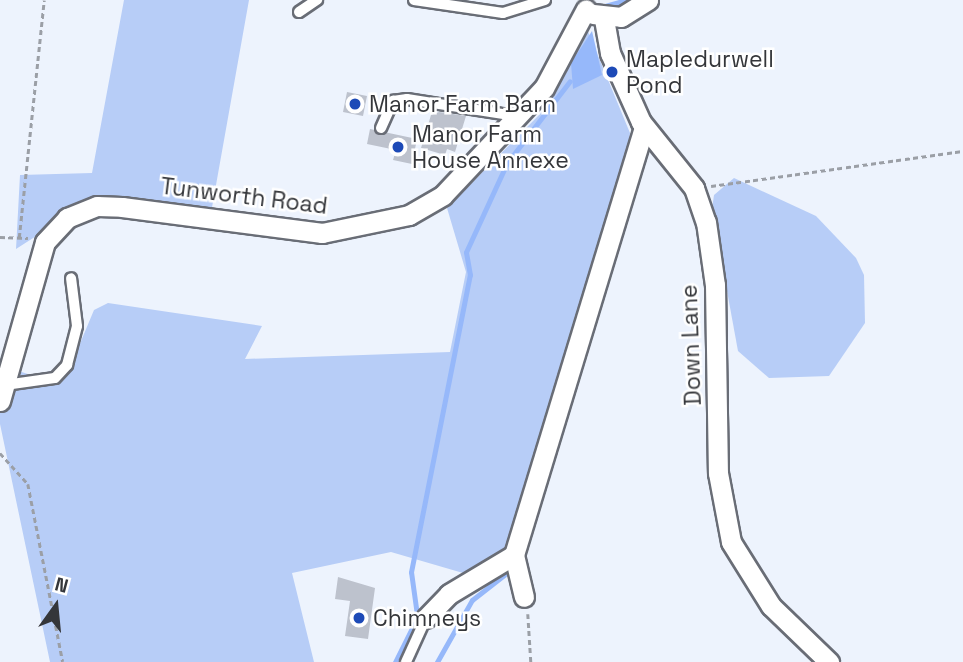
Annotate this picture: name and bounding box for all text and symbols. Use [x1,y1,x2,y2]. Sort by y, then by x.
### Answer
place label: Mapledurwell Pond [626,45,774,99]
marker: Mapledurwell Pond [604,64,620,80]
place label: Manor Farm Barn [369,90,556,118]
marker: Manor Farm Barn [347,96,363,112]
place label: Manor Farm House Annexe [412,120,569,174]
marker: Manor Farm House Annexe [390,139,406,155]
street label: Tunworth Road [159,172,329,220]
street label: Down Lane [675,284,707,406]
north arrow [21,571,91,641]
text: N [52,572,71,599]
place label: Chimneys [373,604,481,632]
marker: Chimneys [351,610,367,626]

